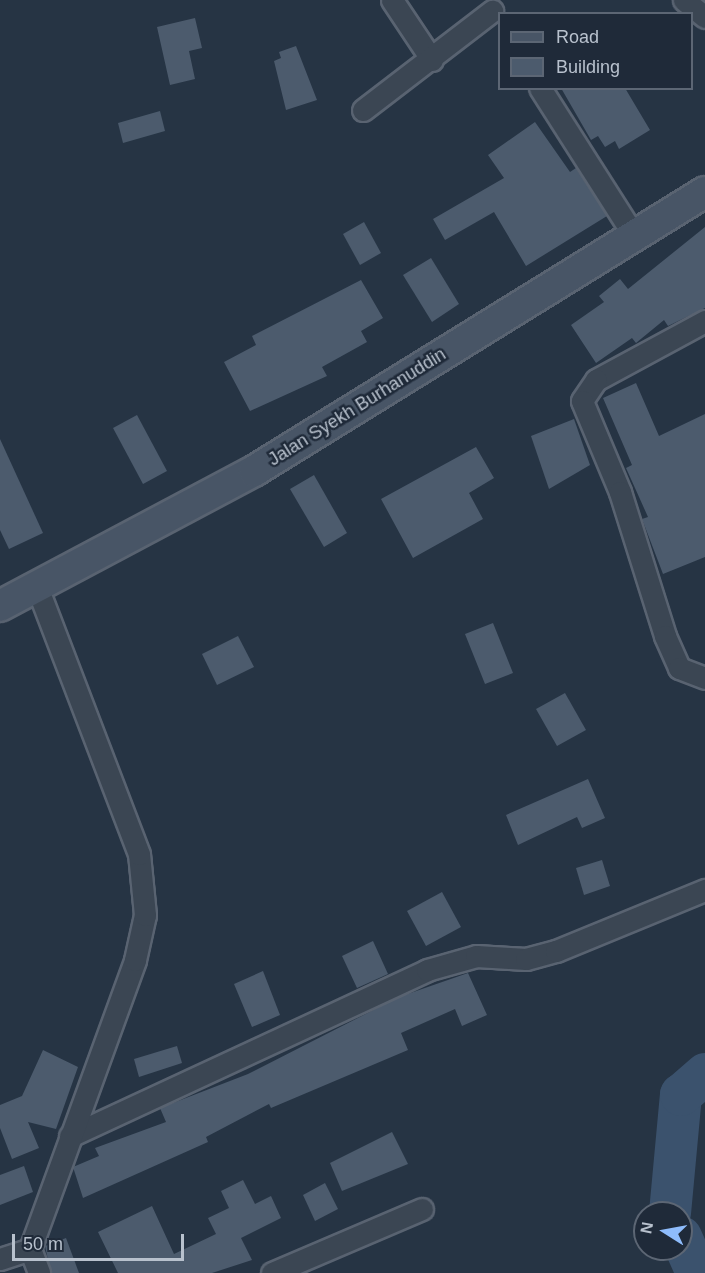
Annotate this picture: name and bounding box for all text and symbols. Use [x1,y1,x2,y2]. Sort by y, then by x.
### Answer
legend [498,12,693,90]
text: Road [556,27,599,47]
text: Building [556,57,620,77]
street label: Jalan Syekh Burhanuddin [264,343,450,471]
north arrow [633,1201,693,1261]
text: N [637,1221,656,1235]
scale bar [15,1222,188,1260]
text: 50 m [23,1234,63,1254]

